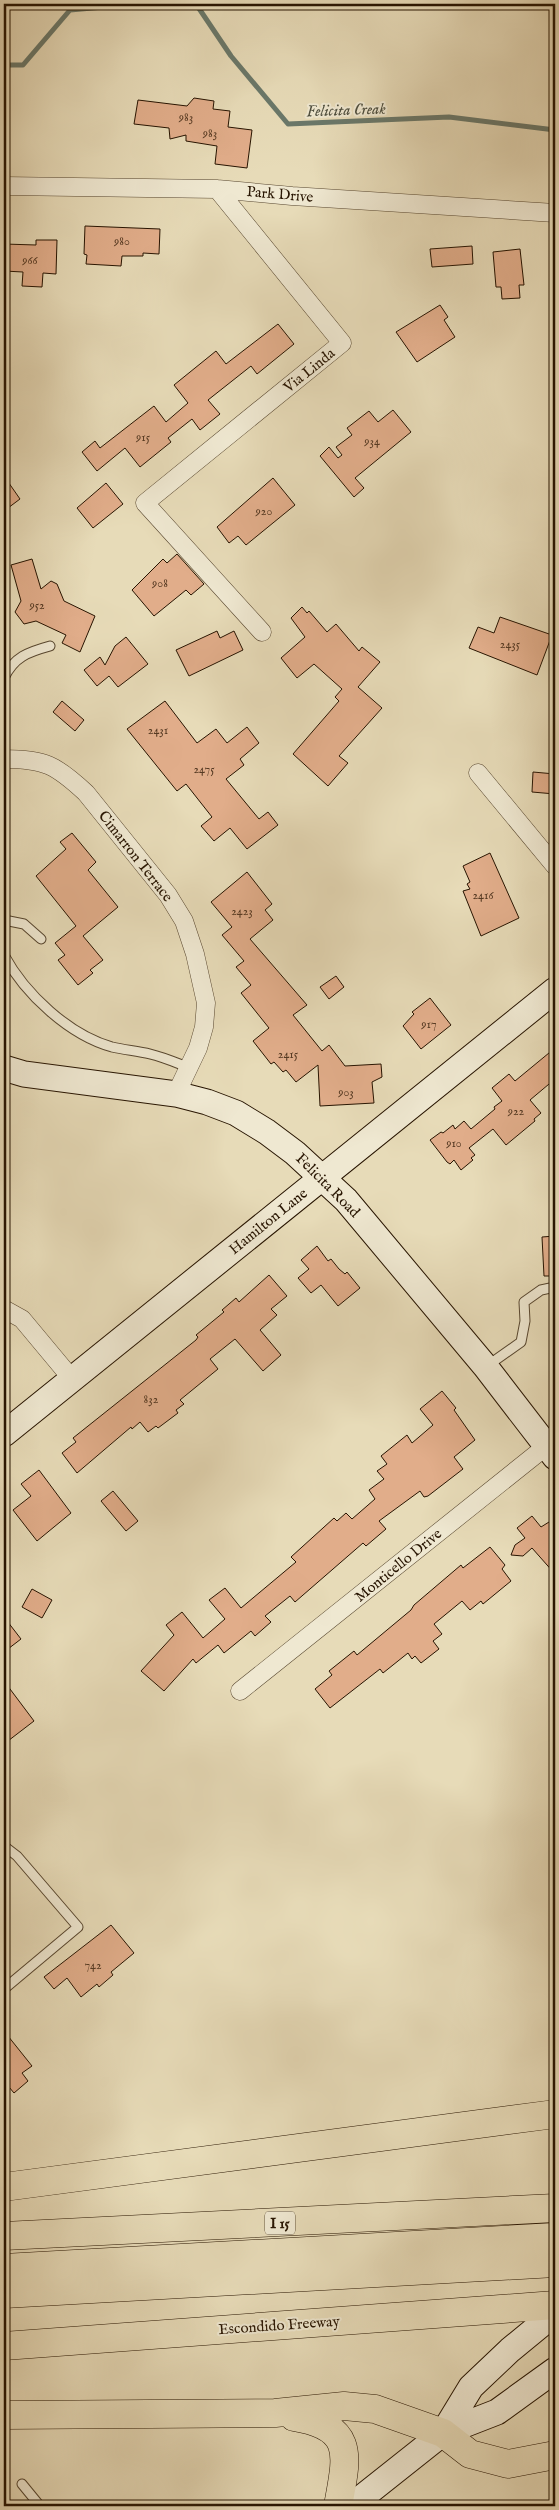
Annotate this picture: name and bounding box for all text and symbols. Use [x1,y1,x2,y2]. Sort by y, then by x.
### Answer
water label: Felicita Creak [306,100,387,122]
house number: 983 [178,110,193,125]
house number: 983 [202,126,217,141]
street label: Park Drive [246,182,314,207]
house number: 980 [113,234,130,249]
house number: 966 [21,253,39,268]
street label: Via Linda [279,344,339,398]
house number: 915 [135,430,151,445]
house number: 934 [363,434,380,449]
house number: 920 [255,504,272,519]
house number: 908 [151,576,168,591]
house number: 952 [28,598,45,613]
house number: 2435 [500,637,521,652]
house number: 2431 [148,723,168,738]
house number: 2475 [193,762,215,777]
street label: Cimarron Terrace [94,807,177,906]
house number: 2416 [472,888,494,903]
house number: 2423 [231,904,253,919]
house number: 917 [420,1017,437,1032]
house number: 2415 [278,1047,299,1062]
house number: 903 [337,1085,354,1100]
house number: 922 [507,1104,525,1119]
house number: 910 [445,1136,462,1151]
street label: Felicita Road [291,1149,365,1222]
street label: Hamilton Lane [225,1184,311,1259]
house number: 832 [144,1392,159,1407]
street label: Monticello Drive [351,1524,446,1606]
house number: 742 [84,1958,102,1973]
road number: I 15 [265,2212,295,2234]
street label: Escondido Freeway [218,2312,341,2339]

